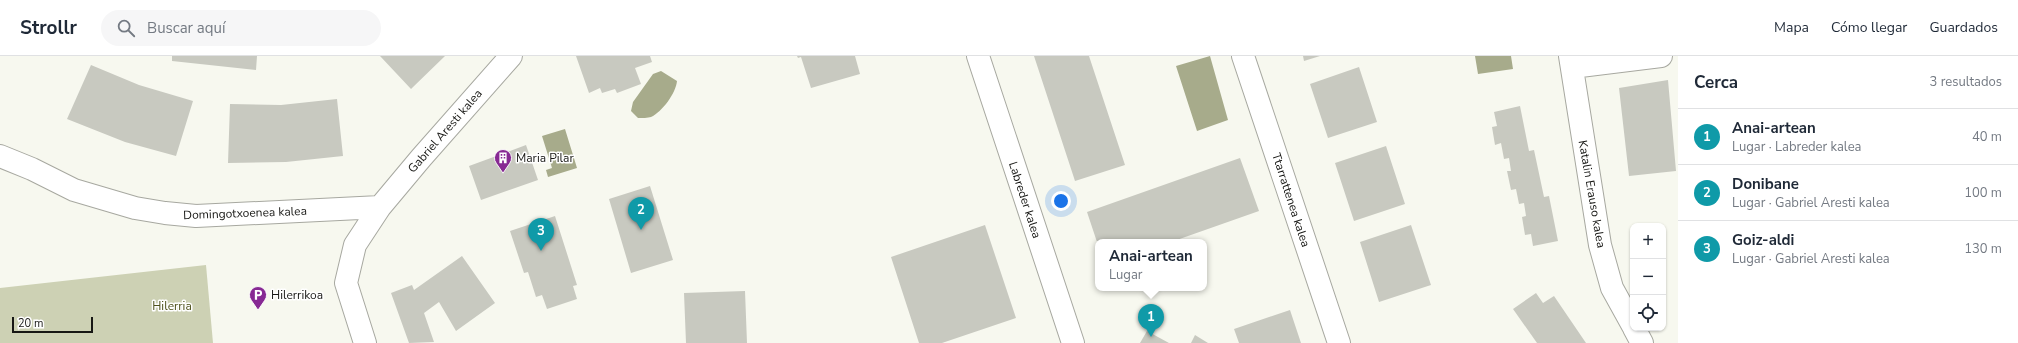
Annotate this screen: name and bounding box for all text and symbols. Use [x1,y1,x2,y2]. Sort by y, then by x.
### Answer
search box [101,10,381,46]
text: Strollr [20,15,77,41]
icon: search [115,17,137,39]
text: Buscar aquí [147,18,225,38]
text: Mapa [1774,18,1809,37]
text: Cómo llegar [1831,18,1907,37]
text: Guardados [1929,18,1998,37]
text: Cerca [1694,71,1738,94]
text: 3 resultados [1930,73,2002,91]
street label: Gabriel Aresti kalea [404,86,486,176]
text: Anai-artean [1732,118,1816,138]
text: 1 [1703,128,1711,146]
text: 40 m [1972,128,2002,146]
text: Lugar · Labreder kalea [1732,138,1861,156]
street label: Katalin Erauso kalea [1575,139,1609,249]
building icon: Maria Pilar [493,148,513,173]
place label: Maria Pilar [516,150,574,166]
street label: Ttarrattenea kalea [1268,151,1314,249]
street label: Labreder kalea [1005,160,1045,240]
text: Donibane [1732,174,1799,194]
text: 2 [1703,184,1711,202]
text: 100 m [1964,184,2002,202]
your location [1051,191,1071,211]
text: Lugar · Gabriel Aresti kalea [1732,194,1890,212]
pin: 2 [628,197,654,230]
street label: Domingotxoenea kalea [183,203,307,223]
pin: 3 [528,218,554,251]
map controls [1630,223,1666,331]
button: + [1630,223,1666,259]
text: Goiz-aldi [1732,230,1794,250]
popup [1095,239,1207,291]
text: 3 [1703,240,1711,258]
text: 130 m [1964,240,2002,258]
text: Anai-artean [1109,246,1193,266]
text: Lugar · Gabriel Aresti kalea [1732,250,1890,268]
button: − [1630,259,1666,295]
text: Lugar [1109,266,1143,284]
parking icon: Hilerrikoa [248,285,268,310]
place label: Hilerrikoa [271,287,323,303]
button: locate [1630,295,1666,331]
park label: Hilerria [152,298,192,314]
pin: 1 [1138,304,1164,337]
scale bar [12,315,93,334]
text: 20 m [18,316,43,331]

